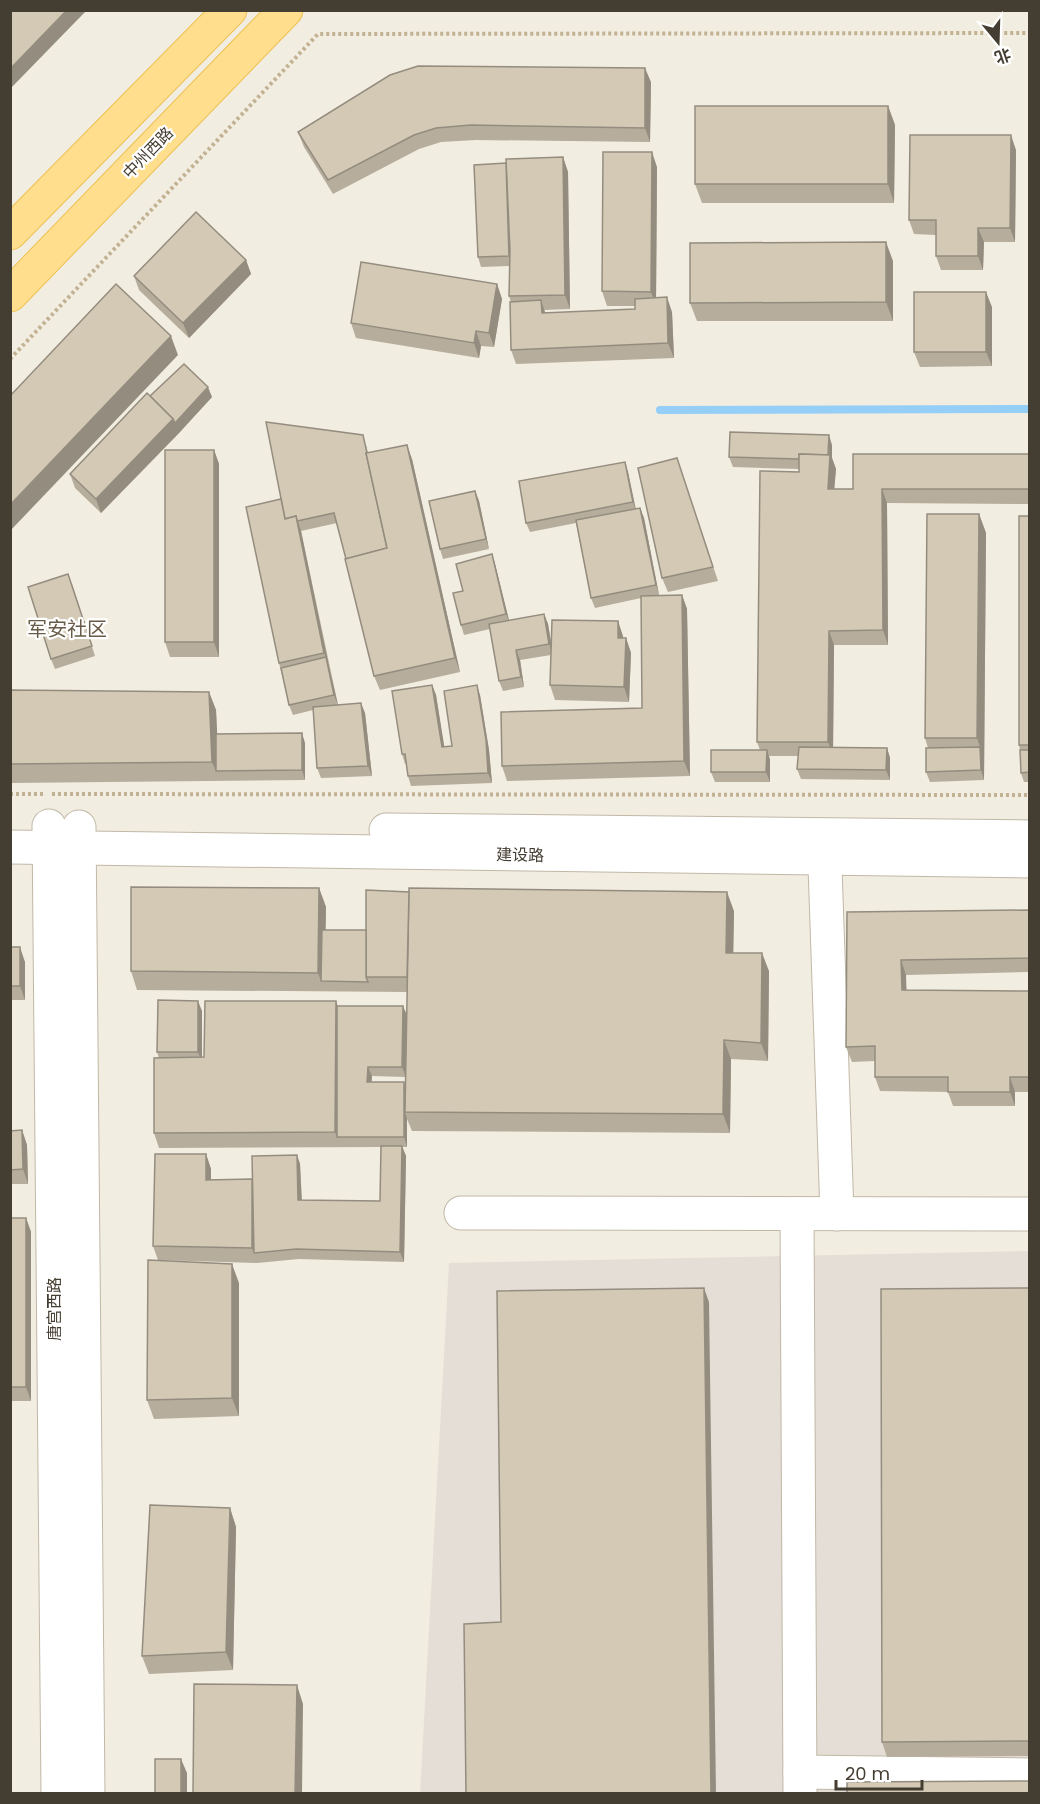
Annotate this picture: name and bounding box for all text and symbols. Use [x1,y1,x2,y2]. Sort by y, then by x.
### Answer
north arrow [968,12,1028,72]
text: 北 [991,42,1014,69]
street label: 中州西路 [117,122,179,184]
district label: 军安社区 [27,615,107,643]
street label: 建设路 [496,843,544,867]
street label: 唐宫西路 [43,1277,66,1341]
scale bar [836,1753,922,1791]
text: 20 m [845,1761,890,1786]

